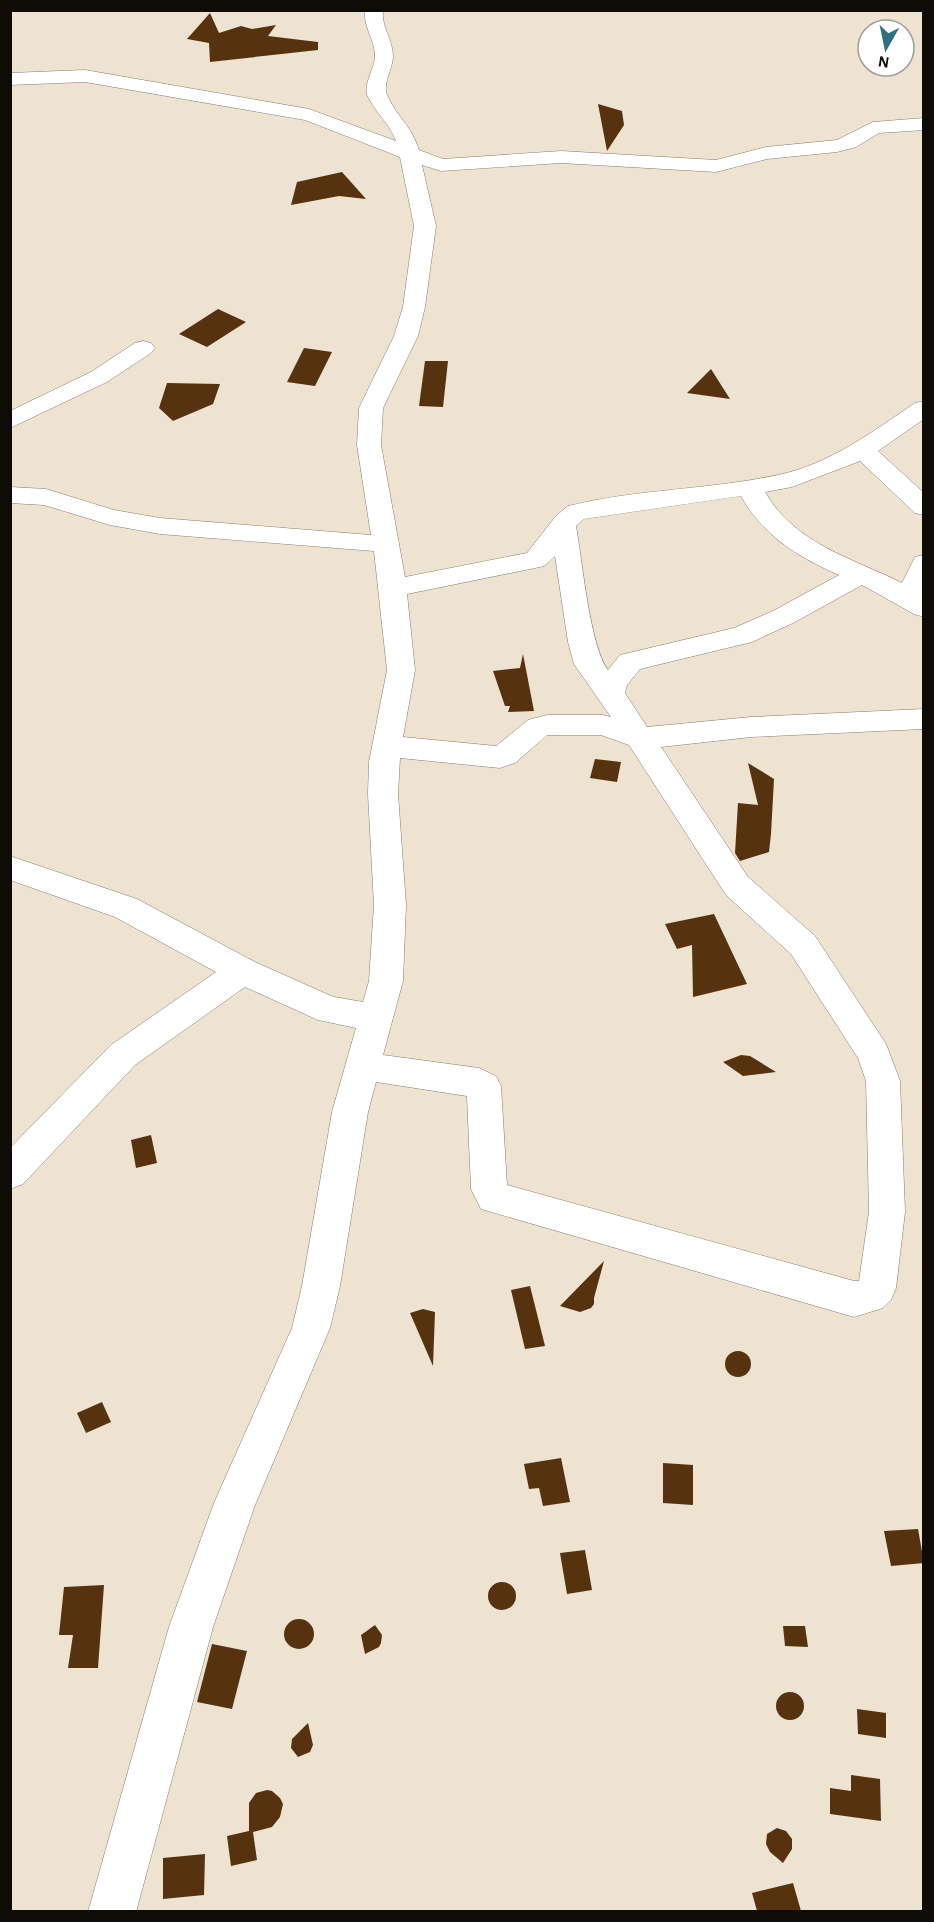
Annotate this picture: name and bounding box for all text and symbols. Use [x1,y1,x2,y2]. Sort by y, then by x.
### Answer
north arrow [856,18,916,78]
text: N [877,53,891,71]

